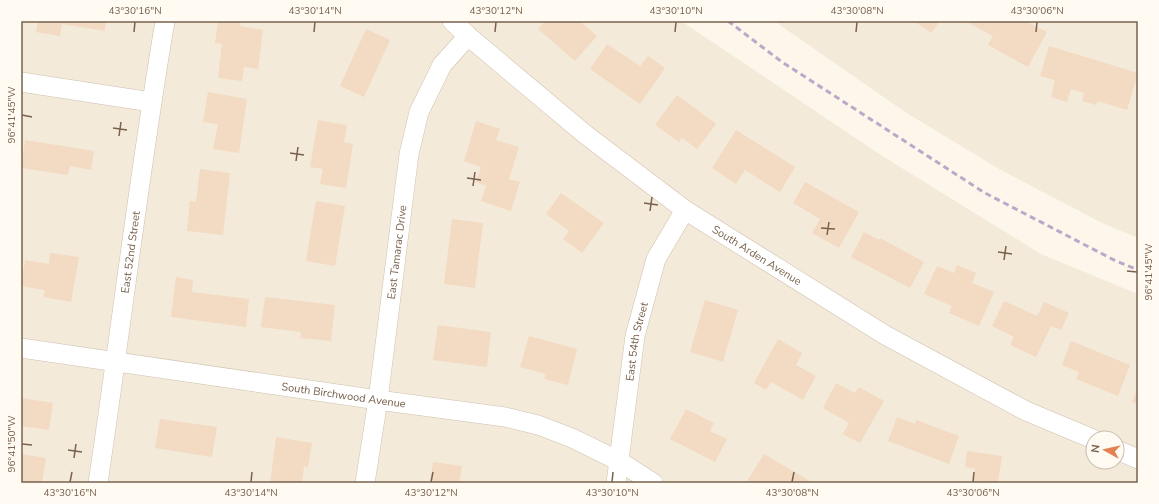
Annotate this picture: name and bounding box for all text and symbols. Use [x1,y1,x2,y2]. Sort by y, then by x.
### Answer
text: 43°30'16"N [108,4,162,18]
text: 43°30'14"N [288,4,342,18]
text: 43°30'12"N [469,4,523,18]
text: 43°30'10"N [649,4,703,18]
text: 43°30'08"N [830,4,884,18]
text: 43°30'06"N [1010,4,1064,18]
text: 96°41'45"W [5,87,19,143]
street label: East Tamarac Drive [383,204,410,300]
street label: East 52nd Street [117,210,143,294]
street label: South Arden Avenue [709,221,805,289]
text: 96°41'45"W [1142,244,1156,300]
street label: East 54th Street [622,300,651,382]
street label: South Birchwood Avenue [281,379,407,411]
text: 96°41'50"W [5,416,19,472]
north arrow [1085,430,1125,470]
text: N [1088,444,1104,454]
text: 43°30'16"N [43,486,97,500]
text: 43°30'14"N [224,486,278,500]
text: 43°30'12"N [404,486,458,500]
text: 43°30'10"N [585,486,639,500]
text: 43°30'08"N [765,486,819,500]
text: 43°30'06"N [946,486,1000,500]

